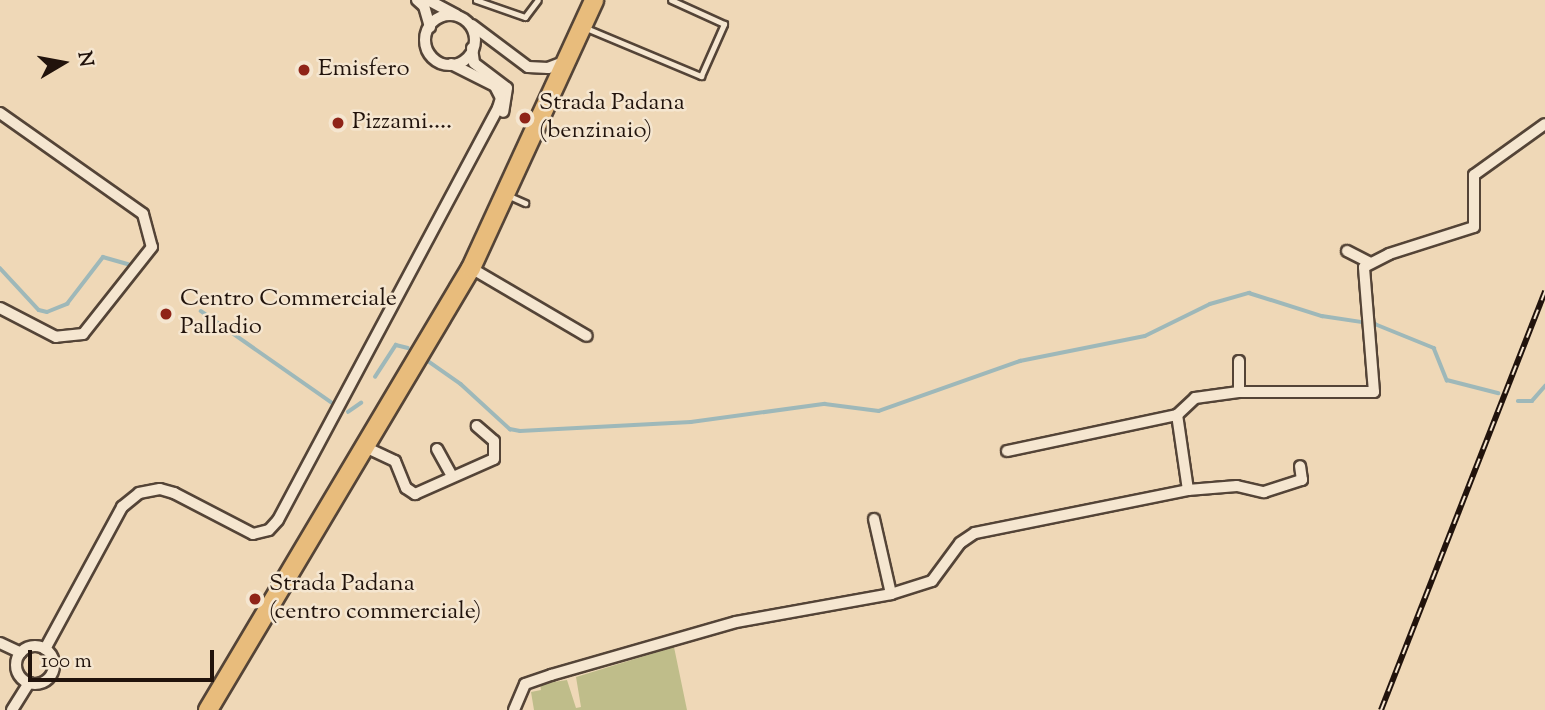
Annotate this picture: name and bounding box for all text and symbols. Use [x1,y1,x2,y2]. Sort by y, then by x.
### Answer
north arrow [28,28,98,98]
text: N [70,49,99,69]
place label: Emisfero [318,56,410,84]
marker: Emisfero [296,62,312,78]
place label: Strada Padana (benzinaio) [539,90,685,146]
place label: Pizzami.... [352,109,452,137]
marker: Strada Padana (benzinaio) [517,110,533,126]
marker: Pizzami.... [330,115,346,131]
place label: Centro Commerciale Palladio [180,286,397,342]
marker: Centro Commerciale Palladio [158,306,174,322]
place label: Strada Padana (centro commerciale) [269,571,481,627]
marker: Strada Padana (centro commerciale) [247,591,263,607]
scale bar [32,636,217,680]
text: 100 m [41,647,92,677]

